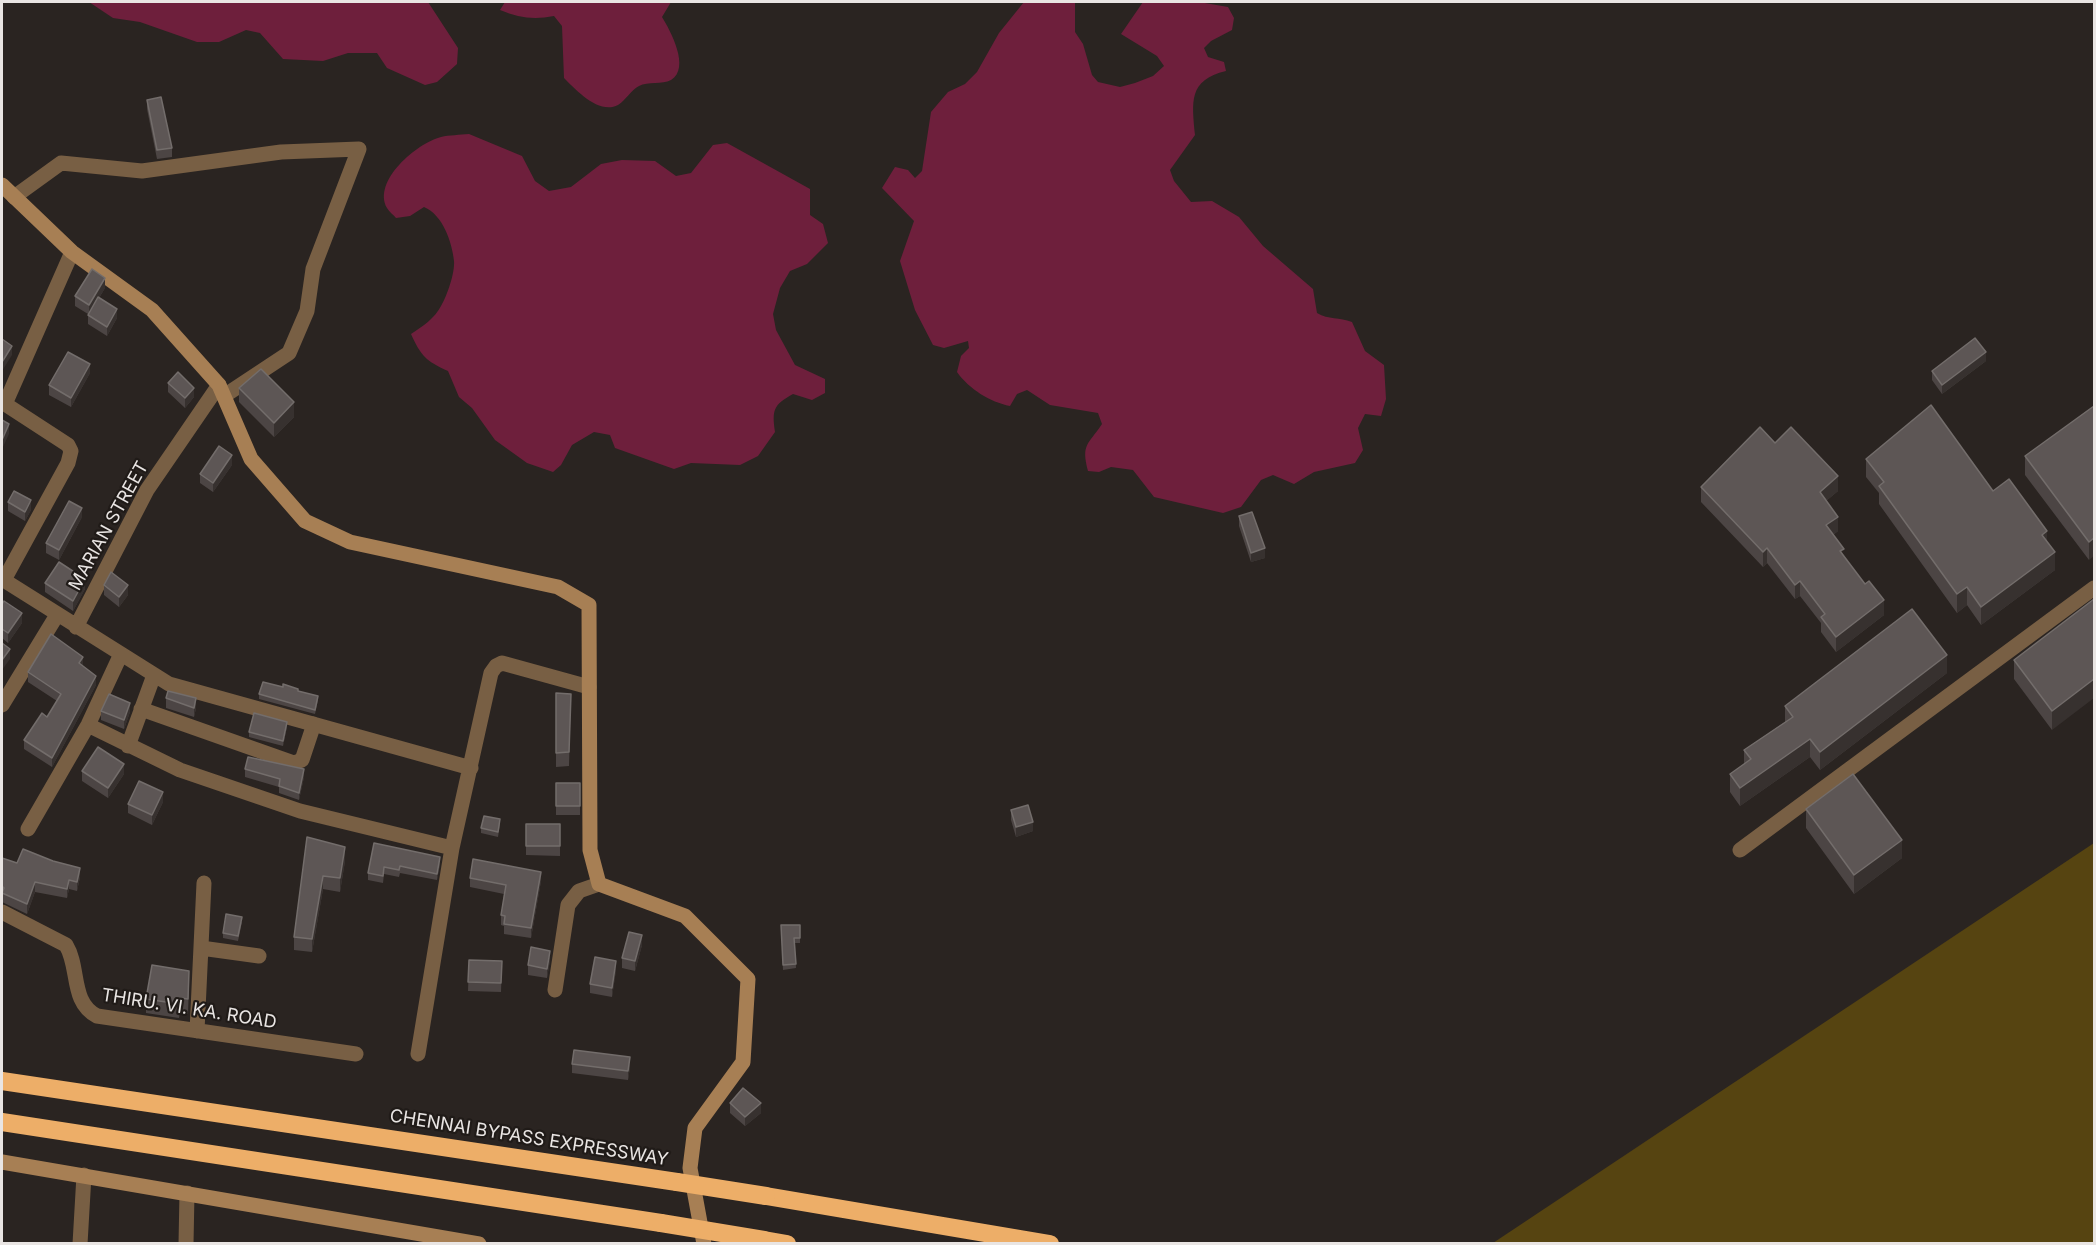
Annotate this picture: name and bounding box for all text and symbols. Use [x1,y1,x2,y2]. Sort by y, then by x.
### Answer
street label: MARIAN STREET [65,458,153,594]
street label: THIRU. VI. KA. ROAD [100,984,278,1034]
street label: CHENNAI BYPASS EXPRESSWAY [388,1105,670,1171]

